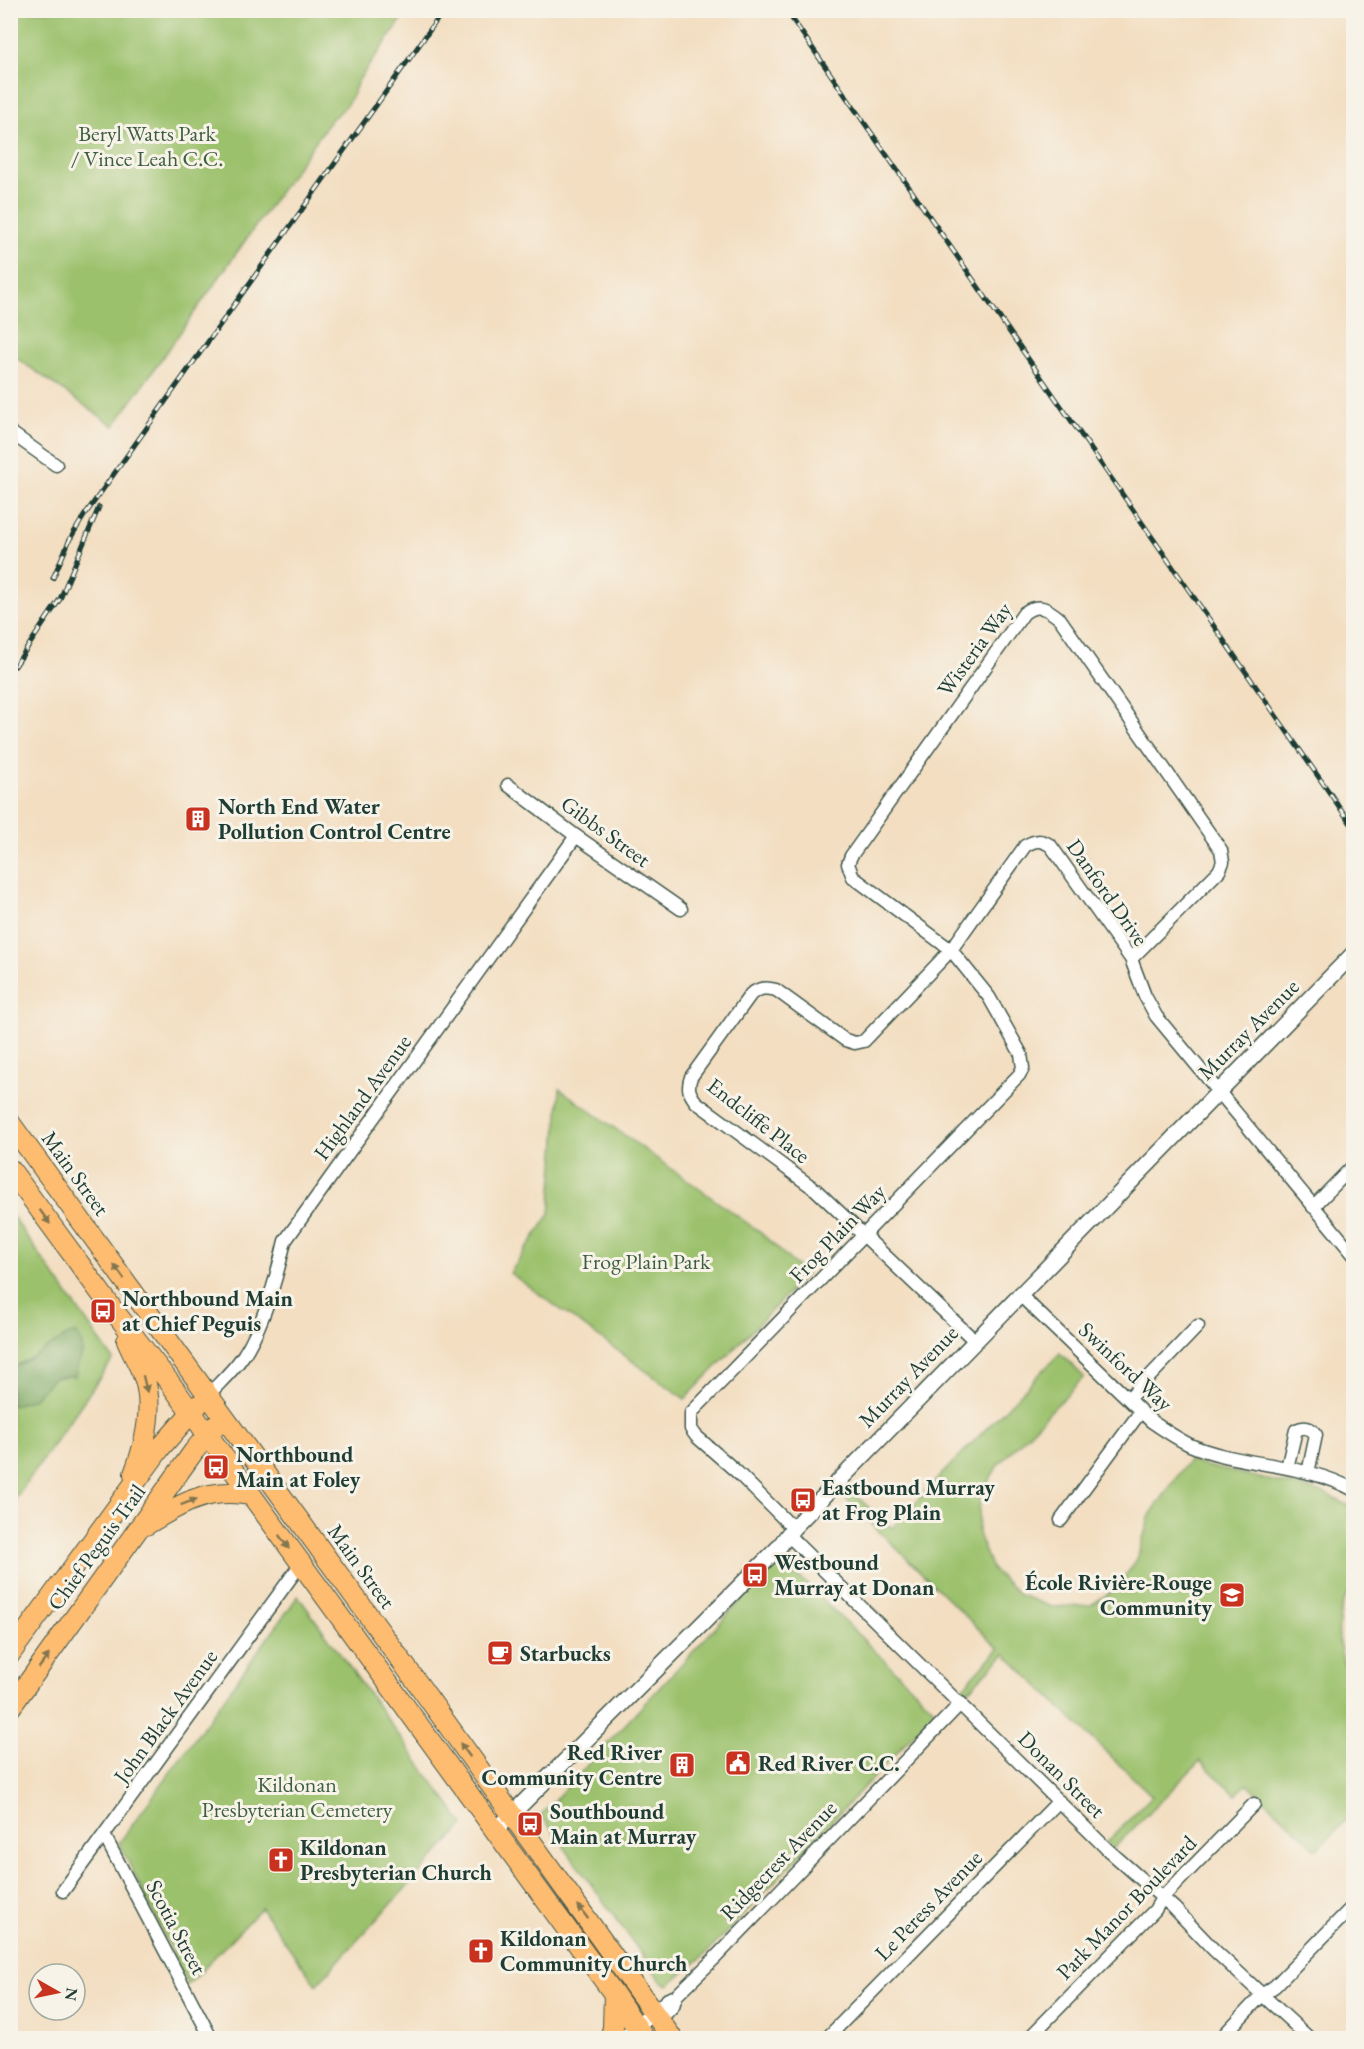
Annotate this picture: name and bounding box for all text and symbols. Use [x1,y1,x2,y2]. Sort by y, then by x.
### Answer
park label: Beryl Watts Park / Vince Leah C.C. [71,119,223,173]
street label: Wisteria Way [930,596,1019,702]
street label: Gibbs Street [555,789,656,874]
place label: North End Water Pollution Control Centre [218,792,451,846]
building icon: North End Water Pollution Control Centre [183,804,213,834]
street label: Danford Drive [1060,833,1155,952]
street label: Murray Avenue [1191,972,1306,1086]
street label: Highland Avenue [307,1028,418,1166]
street label: Endcliffe Place [701,1071,816,1170]
street label: Main Street [35,1125,116,1221]
street label: Frog Plain Way [783,1177,892,1289]
one-way arrow [39,1208,51,1224]
park label: Frog Plain Park [582,1247,711,1276]
one-way arrow [113,1264,125,1279]
place label: Northbound Main at Chief Peguis [122,1284,294,1338]
bus stop icon: Northbound Main at Chief Peguis [88,1296,118,1326]
street label: Swinford Way [1072,1315,1179,1418]
street label: Murray Avenue [852,1319,965,1434]
one-way arrow [140,1375,150,1393]
place label: Northbound Main at Foley [236,1440,361,1494]
bus stop icon: Northbound Main at Foley [201,1452,231,1482]
place label: Eastbound Murray at Frog Plain [822,1473,995,1527]
street label: Chief Peguis Trail [41,1478,152,1616]
bus stop icon: Eastbound Murray at Frog Plain [788,1485,818,1515]
one-way arrow [181,1496,199,1506]
street label: Main Street [321,1518,402,1614]
one-way arrow [278,1534,290,1550]
place label: Westbound Murray at Donan [774,1548,935,1602]
bus stop icon: Westbound Murray at Donan [740,1560,770,1590]
place label: École Rivière-Rouge Community [1025,1568,1212,1622]
school or university icon: École Rivière-Rouge Community [1217,1580,1247,1610]
cafe icon: Starbucks [485,1638,515,1668]
place label: Starbucks [520,1639,611,1668]
street label: John Black Avenue [106,1643,224,1791]
one-way arrow [38,1653,50,1668]
street label: Donan Street [1012,1724,1112,1824]
place label: Red River Community Centre [482,1738,663,1792]
one-way arrow [459,1742,471,1758]
public building icon: Red River C.C. [723,1748,753,1778]
place label: Red River C.C. [758,1749,900,1778]
building icon: Red River Community Centre [667,1750,697,1780]
park label: Kildonan Presbyterian Cemetery [202,1770,393,1824]
street label: Ridgecrest Avenue [714,1794,843,1927]
place label: Southbound Main at Murray [550,1797,697,1851]
bus stop icon: Southbound Main at Murray [515,1809,545,1839]
street label: Park Manor Boulevard [1050,1828,1203,1986]
place label: Kildonan Presbyterian Church [300,1833,492,1887]
street label: Le Peress Avenue [868,1843,989,1967]
church icon: Kildonan Presbyterian Church [266,1845,296,1875]
street label: Scotia Street [139,1875,214,1980]
one-way arrow [577,1905,589,1921]
place label: Kildonan Community Church [500,1924,687,1978]
church icon: Kildonan Community Church [466,1936,496,1966]
north arrow [27,1962,87,2022]
text: N [60,1986,83,2002]

